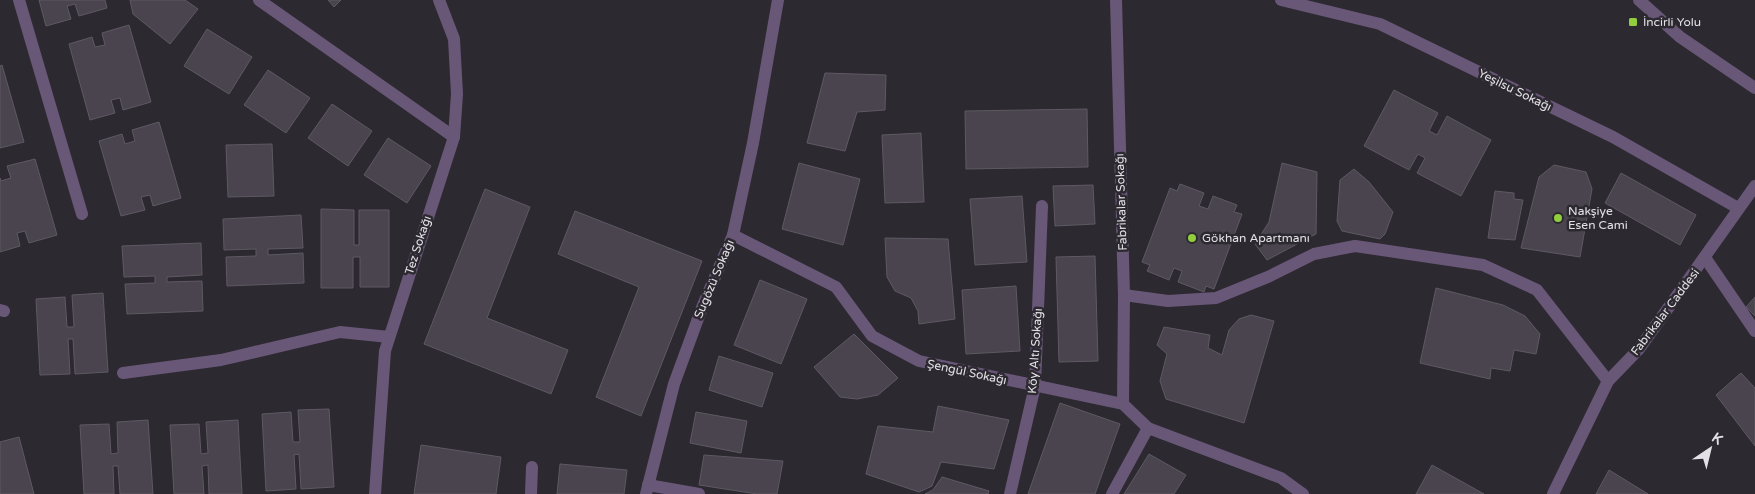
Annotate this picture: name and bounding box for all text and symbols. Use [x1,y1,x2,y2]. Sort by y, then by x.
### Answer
place label: İncirli Yolu [1643,15,1701,29]
marker: İncirli Yolu [1627,16,1639,28]
street label: Yeşilsu Sokağı [1476,66,1554,114]
street label: Fabrikalar Sokağı [1112,153,1130,251]
place label: Nakşiye Esen Cami [1568,204,1628,232]
marker: Nakşiye Esen Cami [1552,212,1564,224]
street label: Tez Sokağı [402,214,434,276]
place label: Gökhan Apartmanı [1202,231,1310,245]
marker: Gökhan Apartmanı [1186,232,1198,244]
street label: Sugözü Sokağı [691,237,737,321]
street label: Fabrikalar Caddesi [1628,266,1702,358]
street label: Köy Altı Sokağı [1025,308,1045,394]
street label: Şengül Sokağı [926,357,1008,387]
north arrow [1685,424,1735,474]
text: K [1708,429,1726,449]

